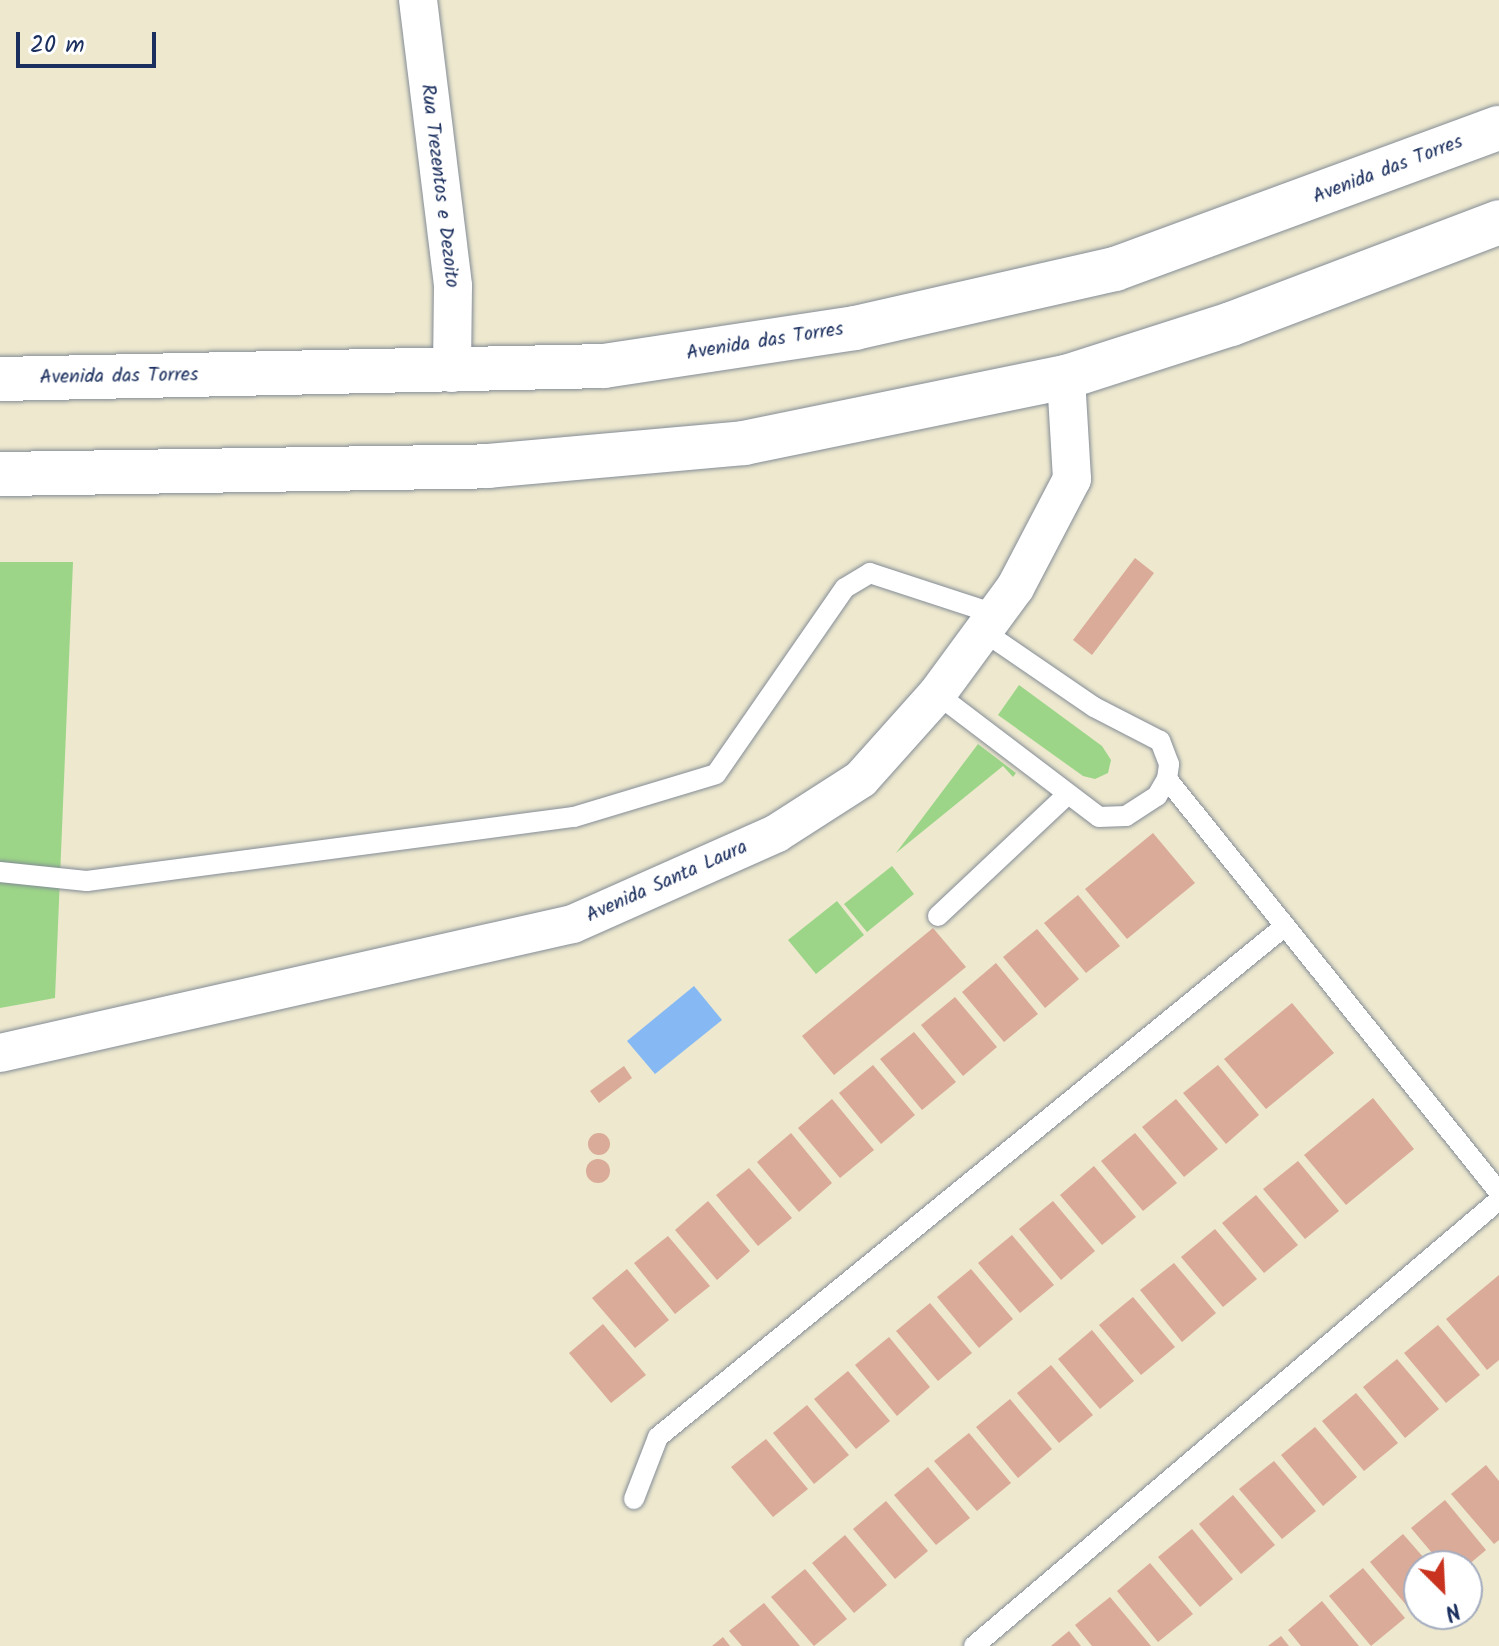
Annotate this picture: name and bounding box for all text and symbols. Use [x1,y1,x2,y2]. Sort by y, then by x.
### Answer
scale bar [20,16,160,66]
text: 20 m [30,26,85,65]
street label: Rua Trezentos e Dezoito [415,83,463,289]
street label: Avenida das Torres [1310,130,1466,210]
street label: Avenida das Torres [685,318,845,366]
street label: Avenida das Torres [39,364,199,390]
street label: Avenida Santa Laura [583,836,751,928]
north arrow [1403,1550,1483,1630]
text: N [1439,1592,1466,1629]

